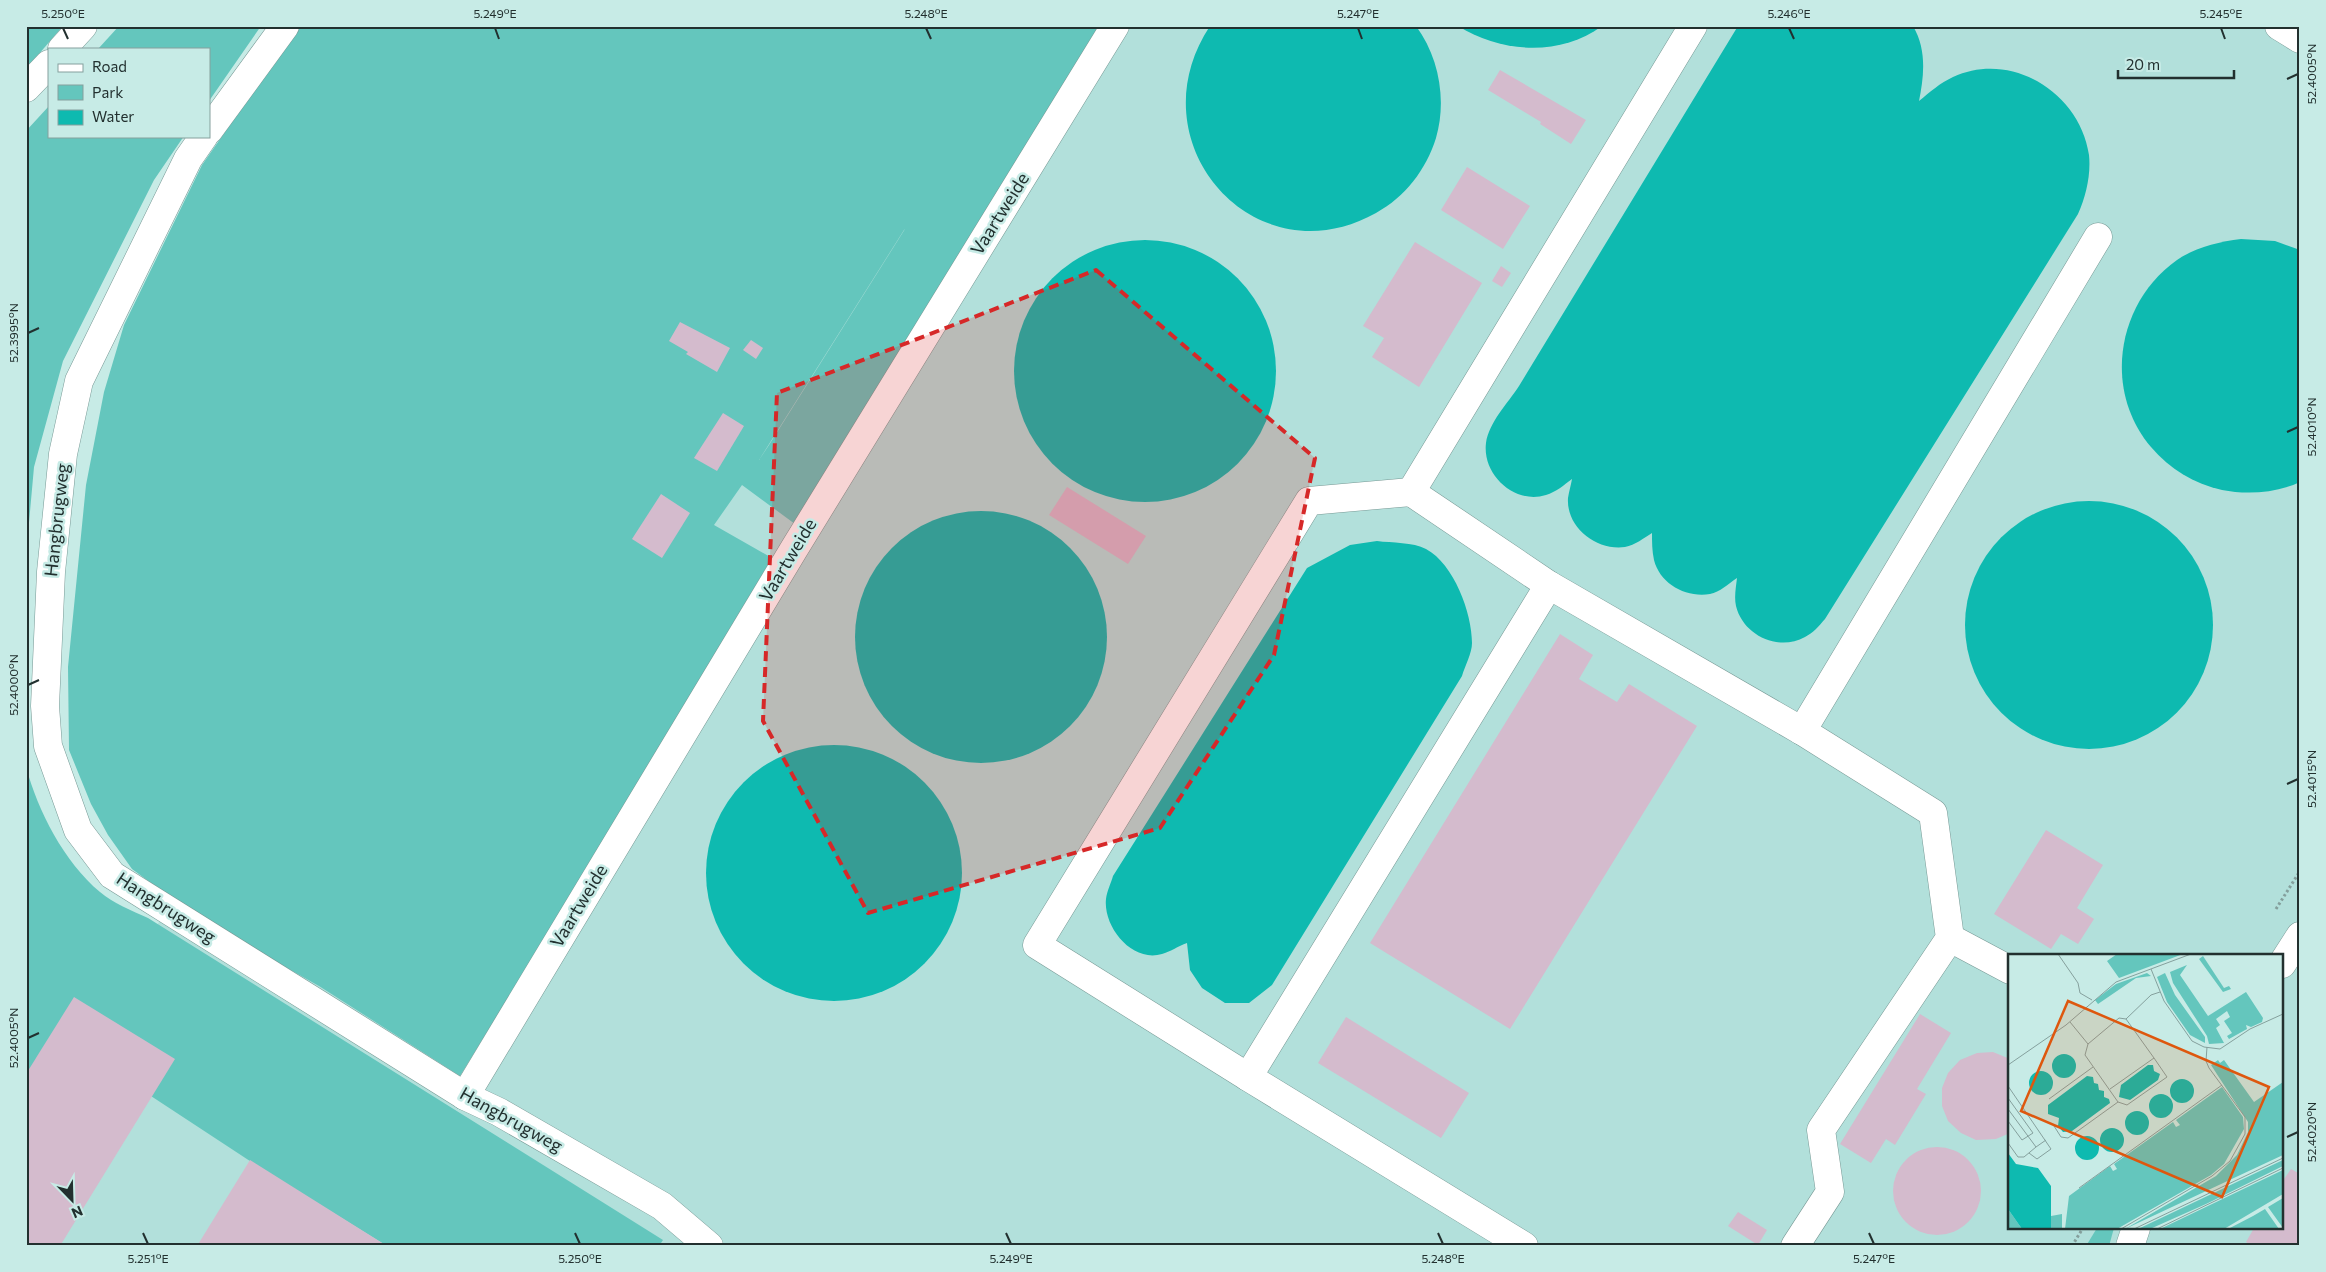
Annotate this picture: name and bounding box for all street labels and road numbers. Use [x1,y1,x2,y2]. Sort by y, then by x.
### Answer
street label: Vaartweide [965,168,1033,259]
street label: Hangbrugweg [39,462,73,578]
street label: Vaartweide [754,514,821,605]
street label: Vaartweide [545,860,612,951]
street label: Hangbrugweg [113,867,221,948]
street label: Hangbrugweg [456,1082,567,1156]

